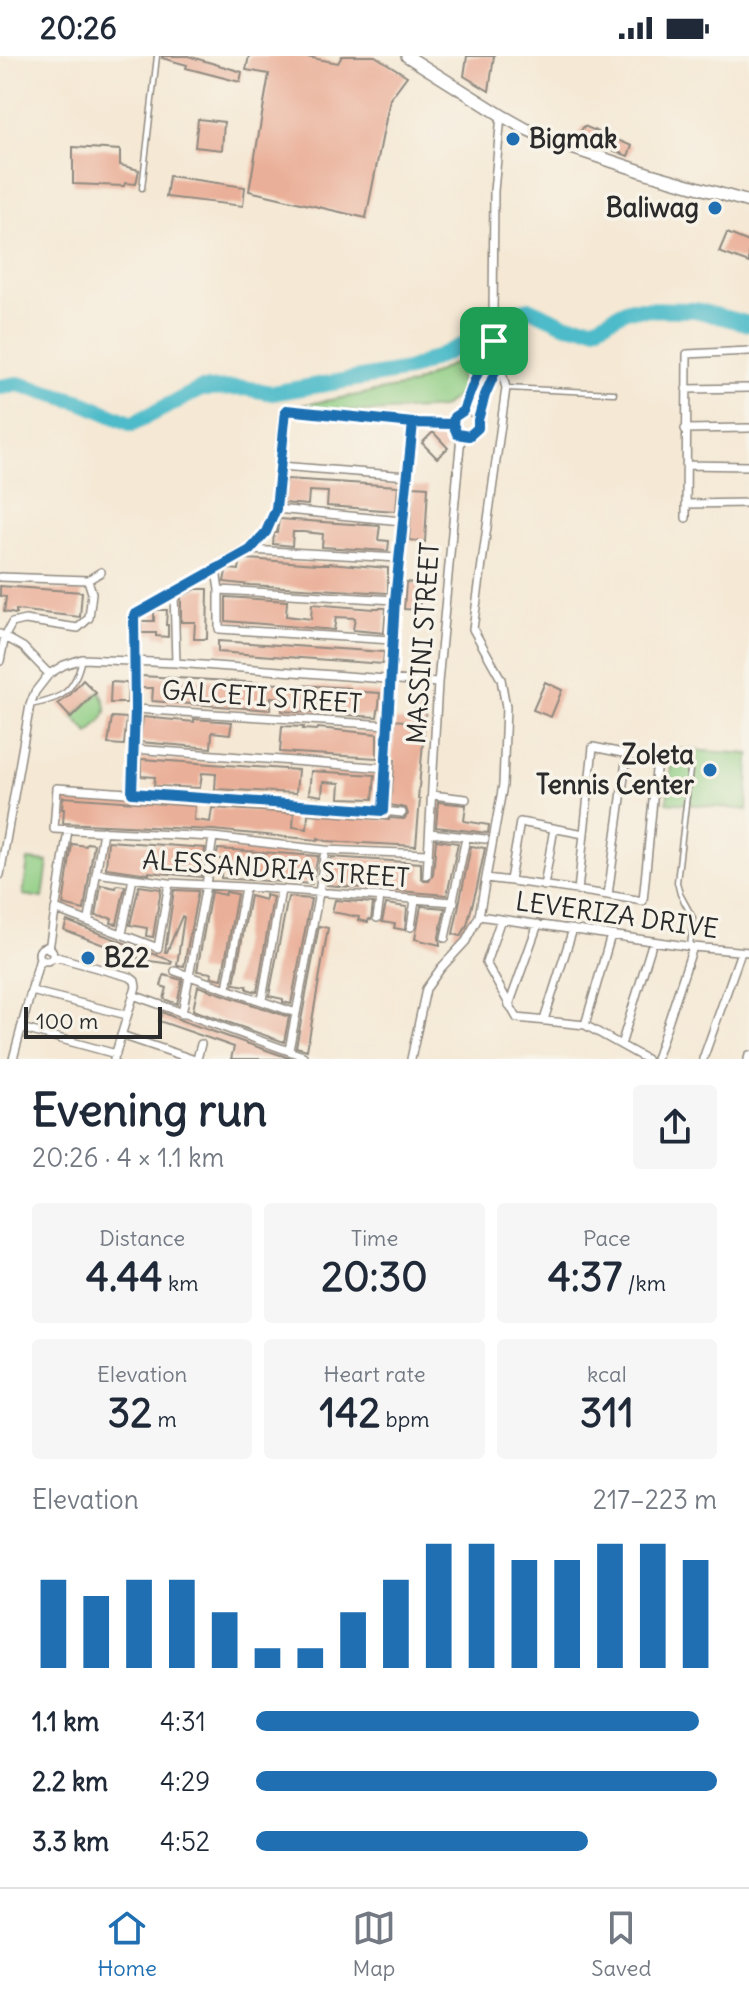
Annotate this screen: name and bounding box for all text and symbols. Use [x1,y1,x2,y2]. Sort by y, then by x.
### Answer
text: 20:26 [40,9,117,47]
place label: Bigmak [529,122,617,155]
marker: Bigmak [504,130,522,148]
place label: Baliwag [606,191,699,224]
marker: Baliwag [706,199,724,217]
pin [460,307,528,375]
icon: arrive [472,319,516,363]
street label: MASSINI STREET [399,541,446,745]
street label: GALCETI STREET [161,673,363,720]
place label: Zoleta Tennis Center [536,738,694,801]
marker: Zoleta Tennis Center [701,761,719,779]
street label: ALESSANDRIA STREET [142,843,411,894]
street label: LEVERIZA DRIVE [514,884,721,945]
place label: B22 [104,941,150,974]
marker: B22 [79,949,97,967]
scale bar [24,1003,162,1039]
text: 100 m [36,1007,98,1035]
text: Evening run [32,1083,267,1138]
button: share [633,1085,717,1169]
text: 20:26 · 4 × 1.1 km [32,1141,224,1174]
text: Distance [99,1224,185,1252]
text: Time [351,1224,398,1252]
text: Pace [583,1224,631,1252]
text: 4.44 [86,1252,163,1302]
text: 20:30 [321,1252,428,1302]
text: 4:37 [548,1252,622,1302]
text: km [163,1269,198,1297]
text: /km [622,1269,666,1297]
text: Elevation [97,1360,187,1388]
text: Heart rate [323,1360,426,1388]
text: kcal [587,1360,627,1388]
text: 32 [108,1388,152,1438]
text: 142 [319,1388,380,1438]
text: 311 [580,1388,634,1438]
text: m [152,1405,177,1433]
text: bpm [380,1405,430,1433]
text: Elevation [32,1483,139,1516]
text: 217–223 m [593,1483,717,1516]
text: 1.1 km [32,1705,99,1738]
text: 4:31 [160,1705,206,1738]
text: 2.2 km [32,1765,108,1798]
text: 4:29 [160,1765,210,1798]
text: 3.3 km [32,1825,109,1858]
text: 4:52 [160,1825,210,1858]
tab: Home [98,1906,157,1982]
tab: Map [352,1906,396,1982]
tab: Saved [591,1906,651,1982]

